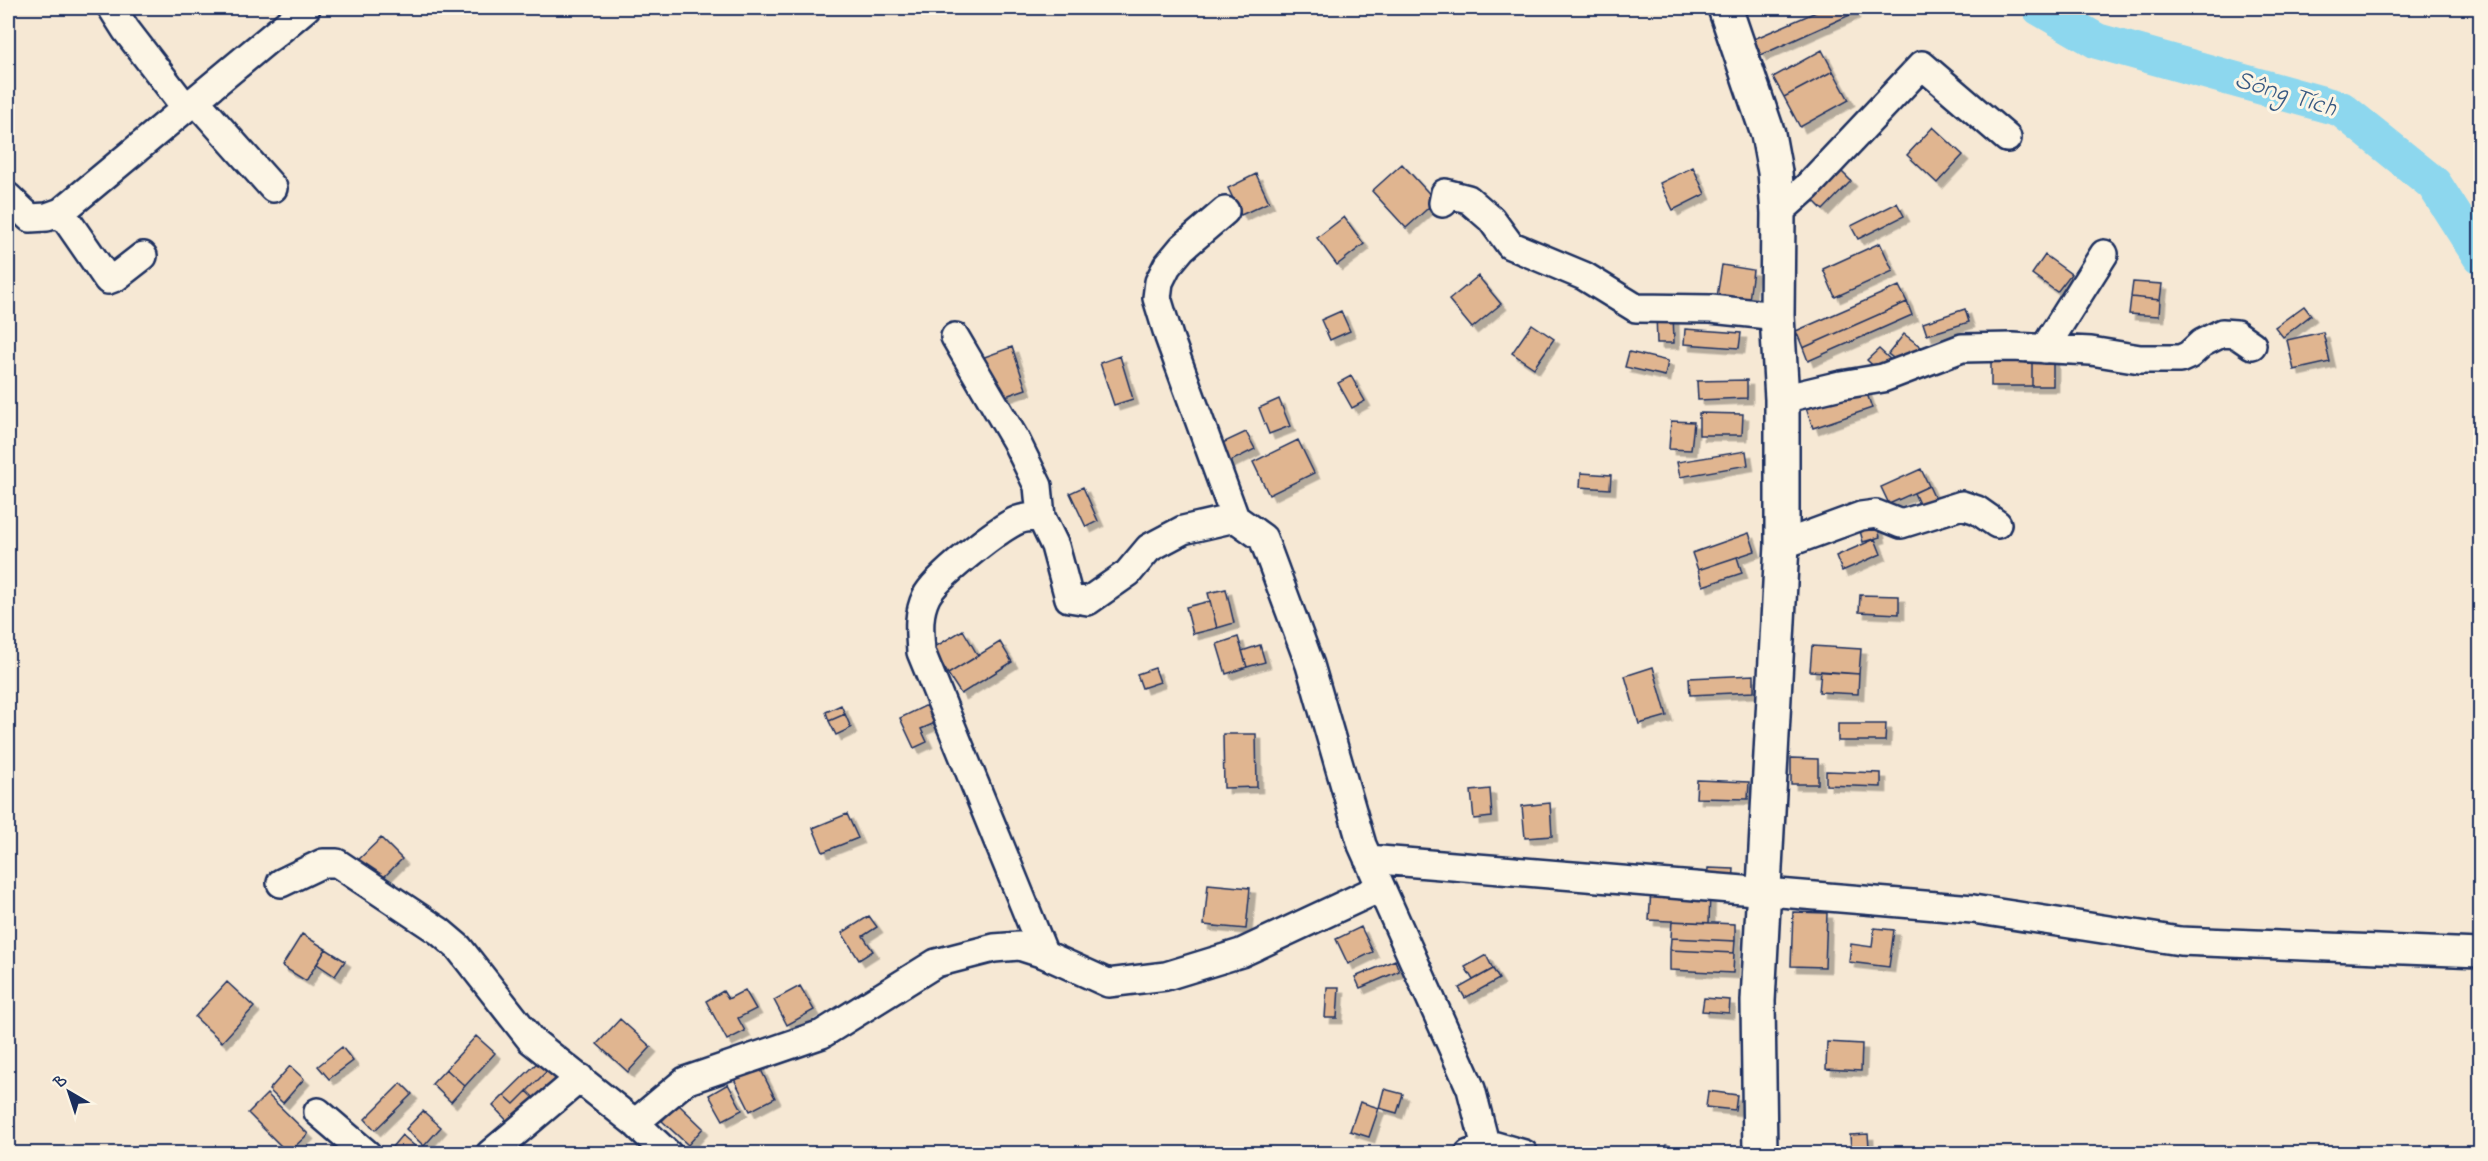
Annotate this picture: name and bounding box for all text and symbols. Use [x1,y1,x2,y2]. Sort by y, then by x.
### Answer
water label: Sông Tích [2229,62,2341,129]
north arrow [39,1062,99,1122]
text: B [48,1069,73,1095]

